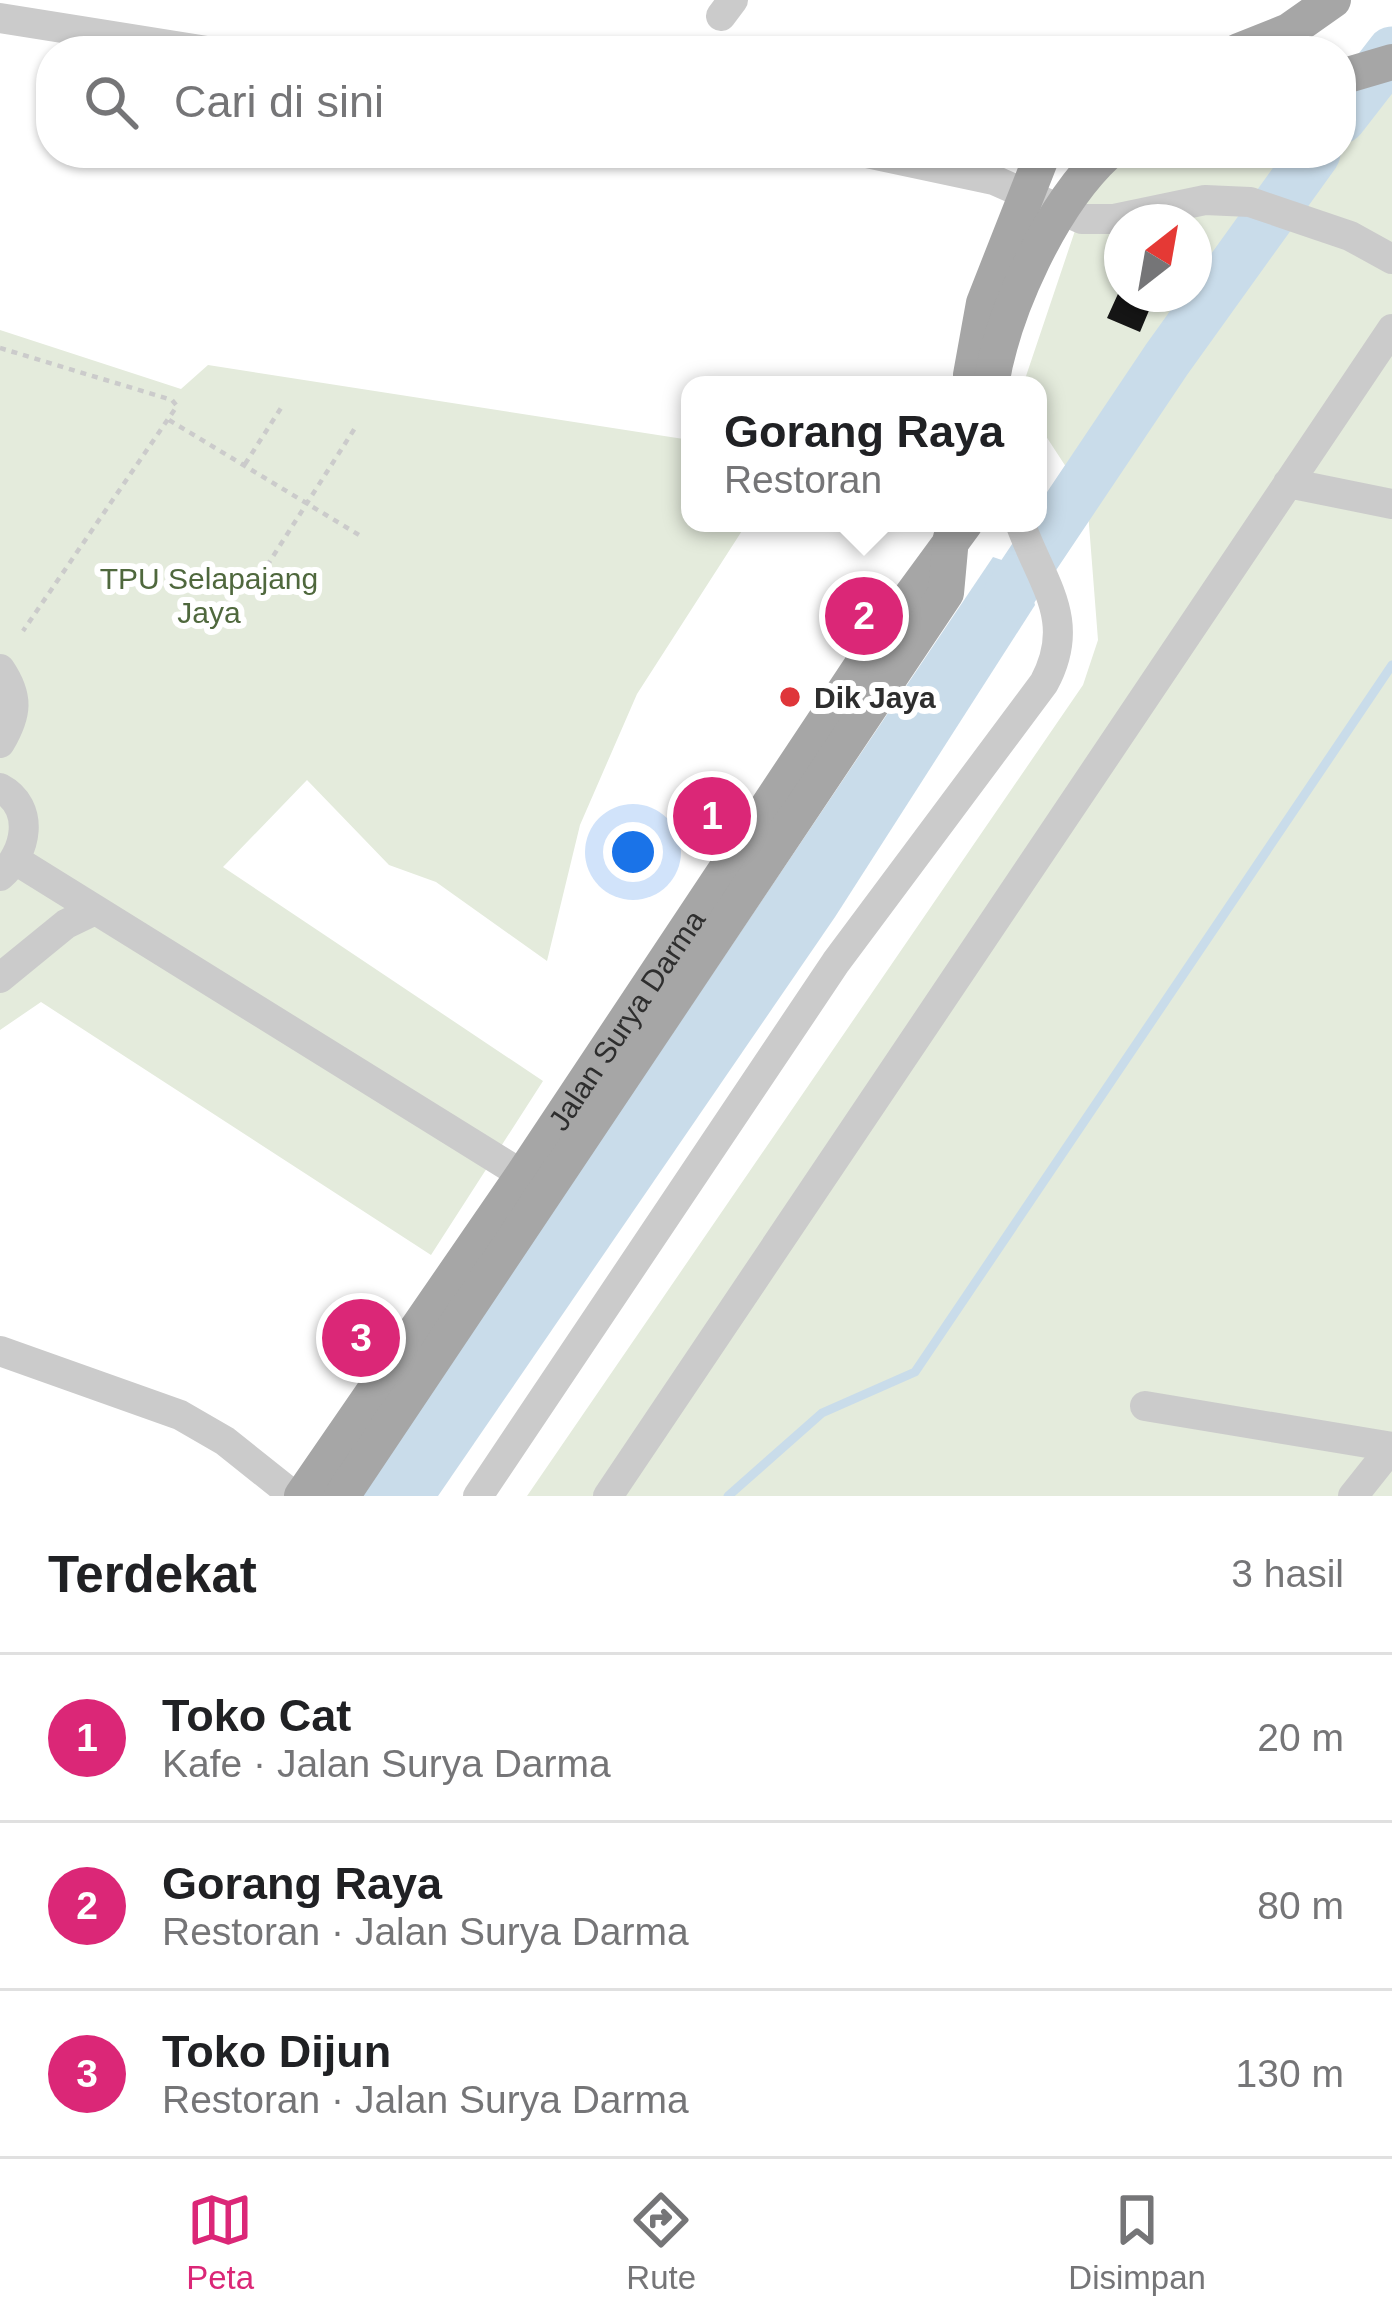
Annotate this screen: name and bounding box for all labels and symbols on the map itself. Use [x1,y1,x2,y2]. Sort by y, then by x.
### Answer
north arrow [1104,204,1212,312]
park label: TPU Selapajang Jaya [100,562,318,629]
pin: 2 [825,571,903,661]
place label: Dik Jaya [814,681,936,714]
marker: Dik Jaya [777,684,803,710]
pin: 1 [673,771,751,861]
your location [603,822,663,882]
street label: Jalan Surya Darma [541,904,711,1136]
pin: 3 [322,1293,400,1383]

